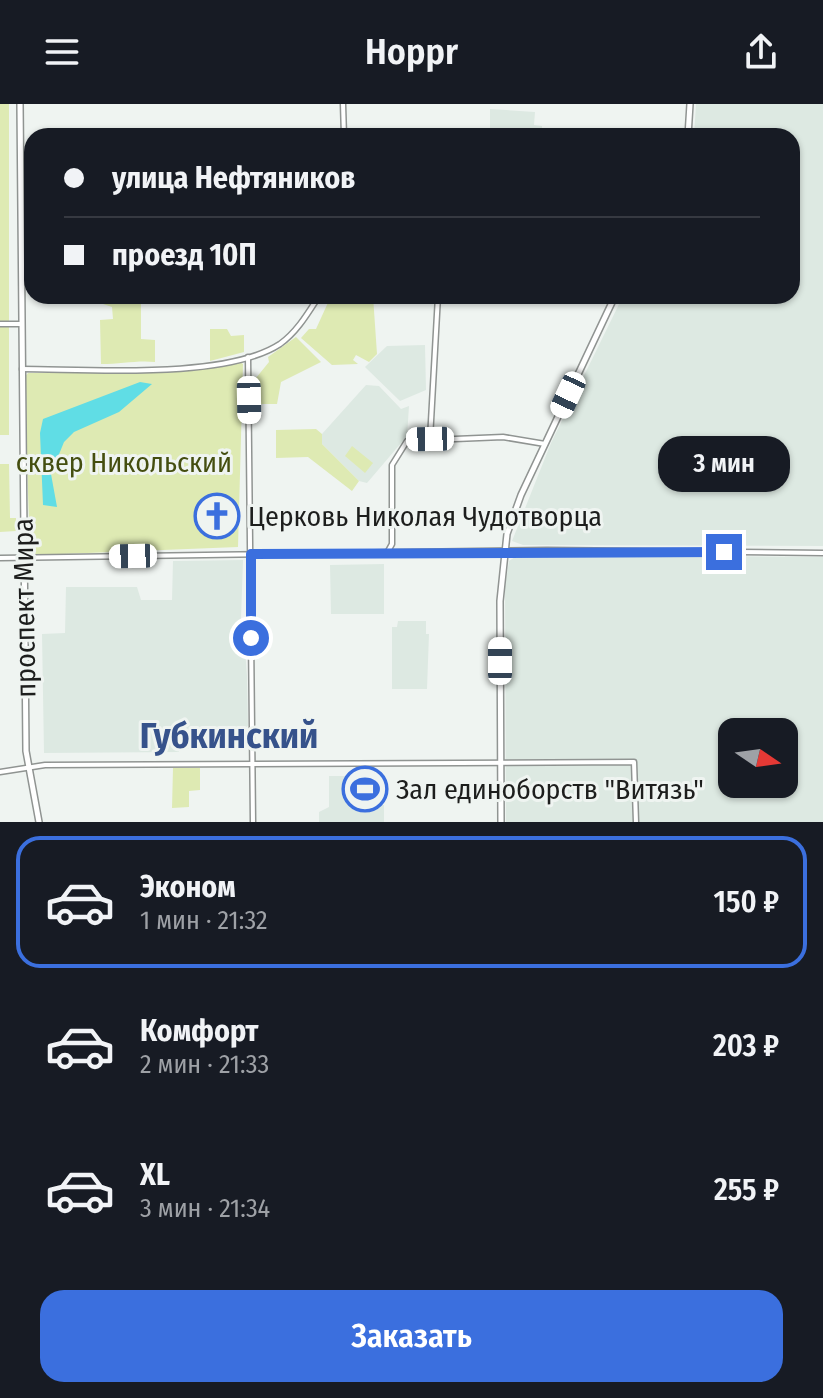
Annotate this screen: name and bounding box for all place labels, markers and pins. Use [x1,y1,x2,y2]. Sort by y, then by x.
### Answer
church icon: Церковь Николая Чудотворца [193,492,241,540]
place label: Церковь Николая Чудотворца [248,500,602,533]
sports icon: Зал единоборств "Витязь" [341,765,389,813]
place label: Зал единоборств "Витязь" [396,773,704,806]

